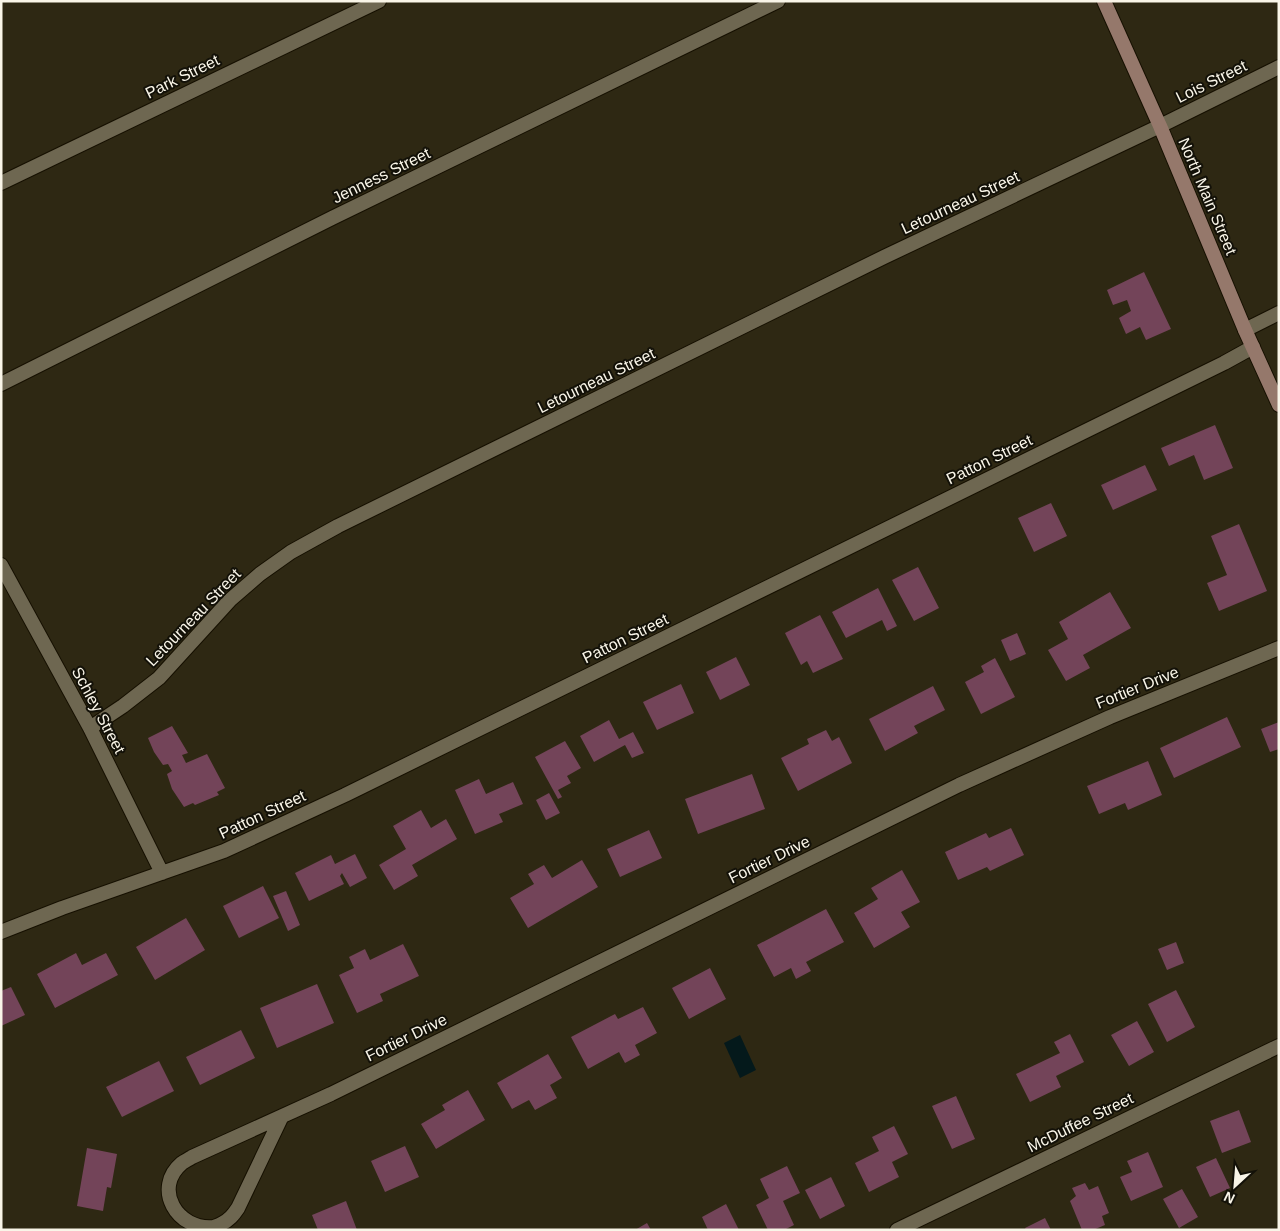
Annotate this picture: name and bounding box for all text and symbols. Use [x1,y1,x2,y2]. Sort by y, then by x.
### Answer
street label: Park Street [143,51,222,102]
street label: Lois Street [1173,57,1250,106]
street label: North Main Street [1175,135,1240,258]
street label: Jenness Street [330,144,433,206]
street label: Letourneau Street [899,167,1022,237]
street label: Letourneau Street [535,344,658,416]
street label: Patton Street [944,431,1035,488]
street label: Letourneau Street [143,565,244,669]
street label: Patton Street [580,610,671,667]
street label: Fortier Drive [1093,663,1181,712]
street label: Schley Street [69,664,129,757]
street label: Patton Street [216,787,309,842]
street label: Fortier Drive [726,832,813,886]
street label: Fortier Drive [363,1010,450,1064]
street label: McDuffee Street [1025,1089,1136,1155]
north arrow [1210,1161,1260,1211]
text: N [1221,1188,1237,1207]

